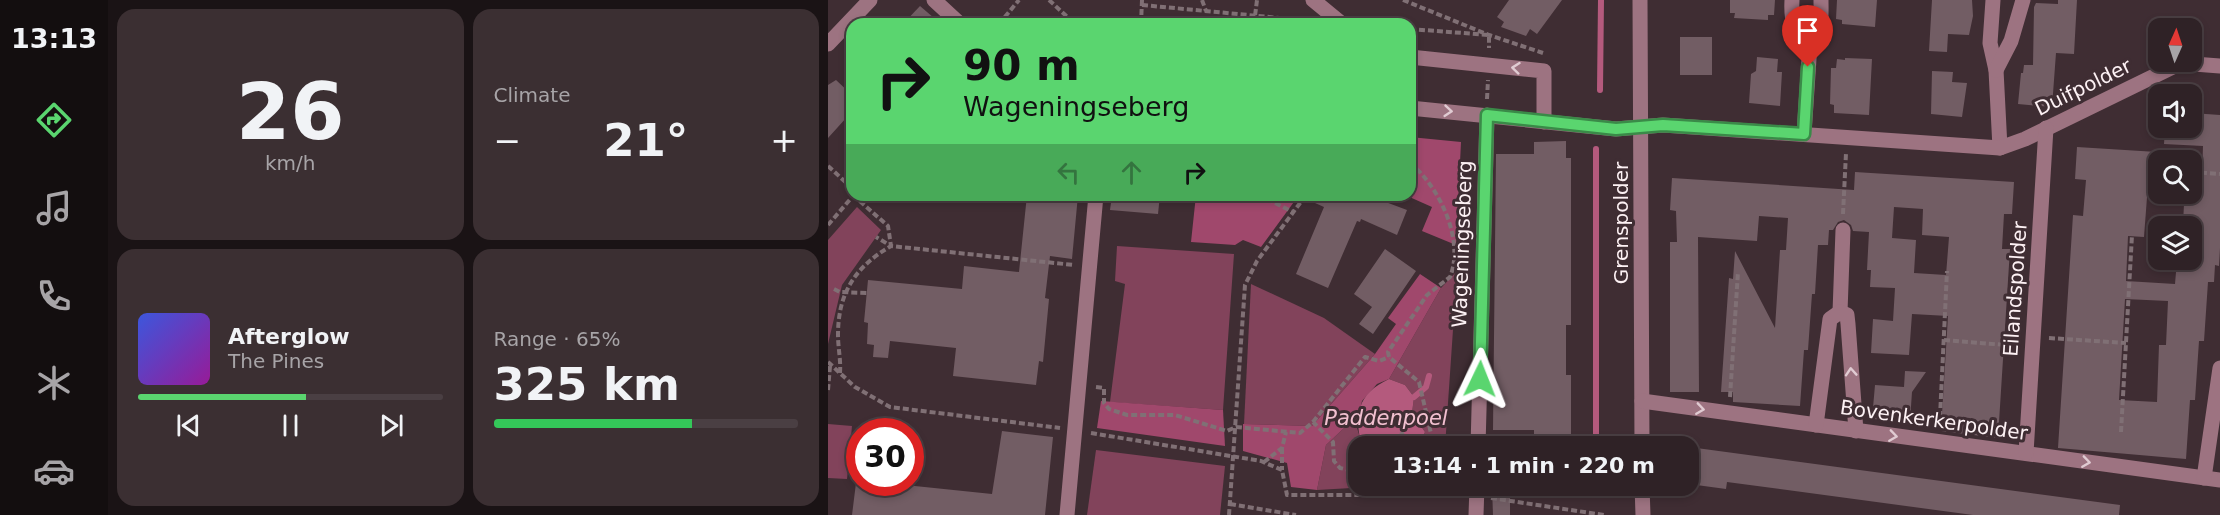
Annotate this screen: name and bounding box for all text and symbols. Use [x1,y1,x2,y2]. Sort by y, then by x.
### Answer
pin [1782,5,1833,67]
icon: arrive [1791,14,1824,47]
north arrow [2148,18,2202,72]
map controls [2148,18,2202,270]
text: 13:13 [11,23,97,54]
text: 90 m [963,41,1080,90]
icon: right [864,42,942,120]
street label: Duifpolder [2031,53,2136,121]
one-way arrow [1511,62,1520,75]
text: 26 [236,67,345,157]
text: Climate [494,83,570,107]
button: sound [2148,84,2202,138]
text: Wageningseberg [963,91,1189,122]
icon: directions [33,99,75,141]
one-way arrow [1444,105,1453,118]
text: 21° [603,114,688,167]
text: − [494,121,521,160]
text: + [770,121,798,160]
button: search [2148,150,2202,204]
text: km/h [265,151,315,175]
icon: left [1052,156,1085,189]
icon: ahead [1115,156,1148,189]
icon: right [1178,156,1211,189]
street label: Wageningseberg [1447,160,1477,328]
street label: Grenspolder [1609,161,1633,284]
icon: music [33,187,75,229]
button: layers [2148,216,2202,270]
street label: Eilandspolder [1998,220,2032,357]
icon: phone [33,275,75,317]
text: Afterglow [228,324,350,349]
text: Range · 65% [494,327,620,351]
position arrow [1448,347,1512,411]
text: The Pines [228,349,324,373]
text: 325 km [494,358,680,411]
icon: climate [33,362,75,404]
one-way arrow [1845,368,1858,377]
street label: Bovenkerkerpolder [1839,395,2030,445]
one-way arrow [1695,403,1704,415]
water label: Paddenpoel [1324,406,1448,430]
icon: previous [172,409,205,442]
icon: pause [274,409,307,442]
icon: next [375,409,408,442]
speed limit sign: 30 [846,418,924,496]
one-way arrow [1888,429,1897,441]
icon: car [33,450,75,492]
text: 13:14 · 1 min · 220 m [1392,453,1655,478]
one-way arrow [2081,455,2091,467]

